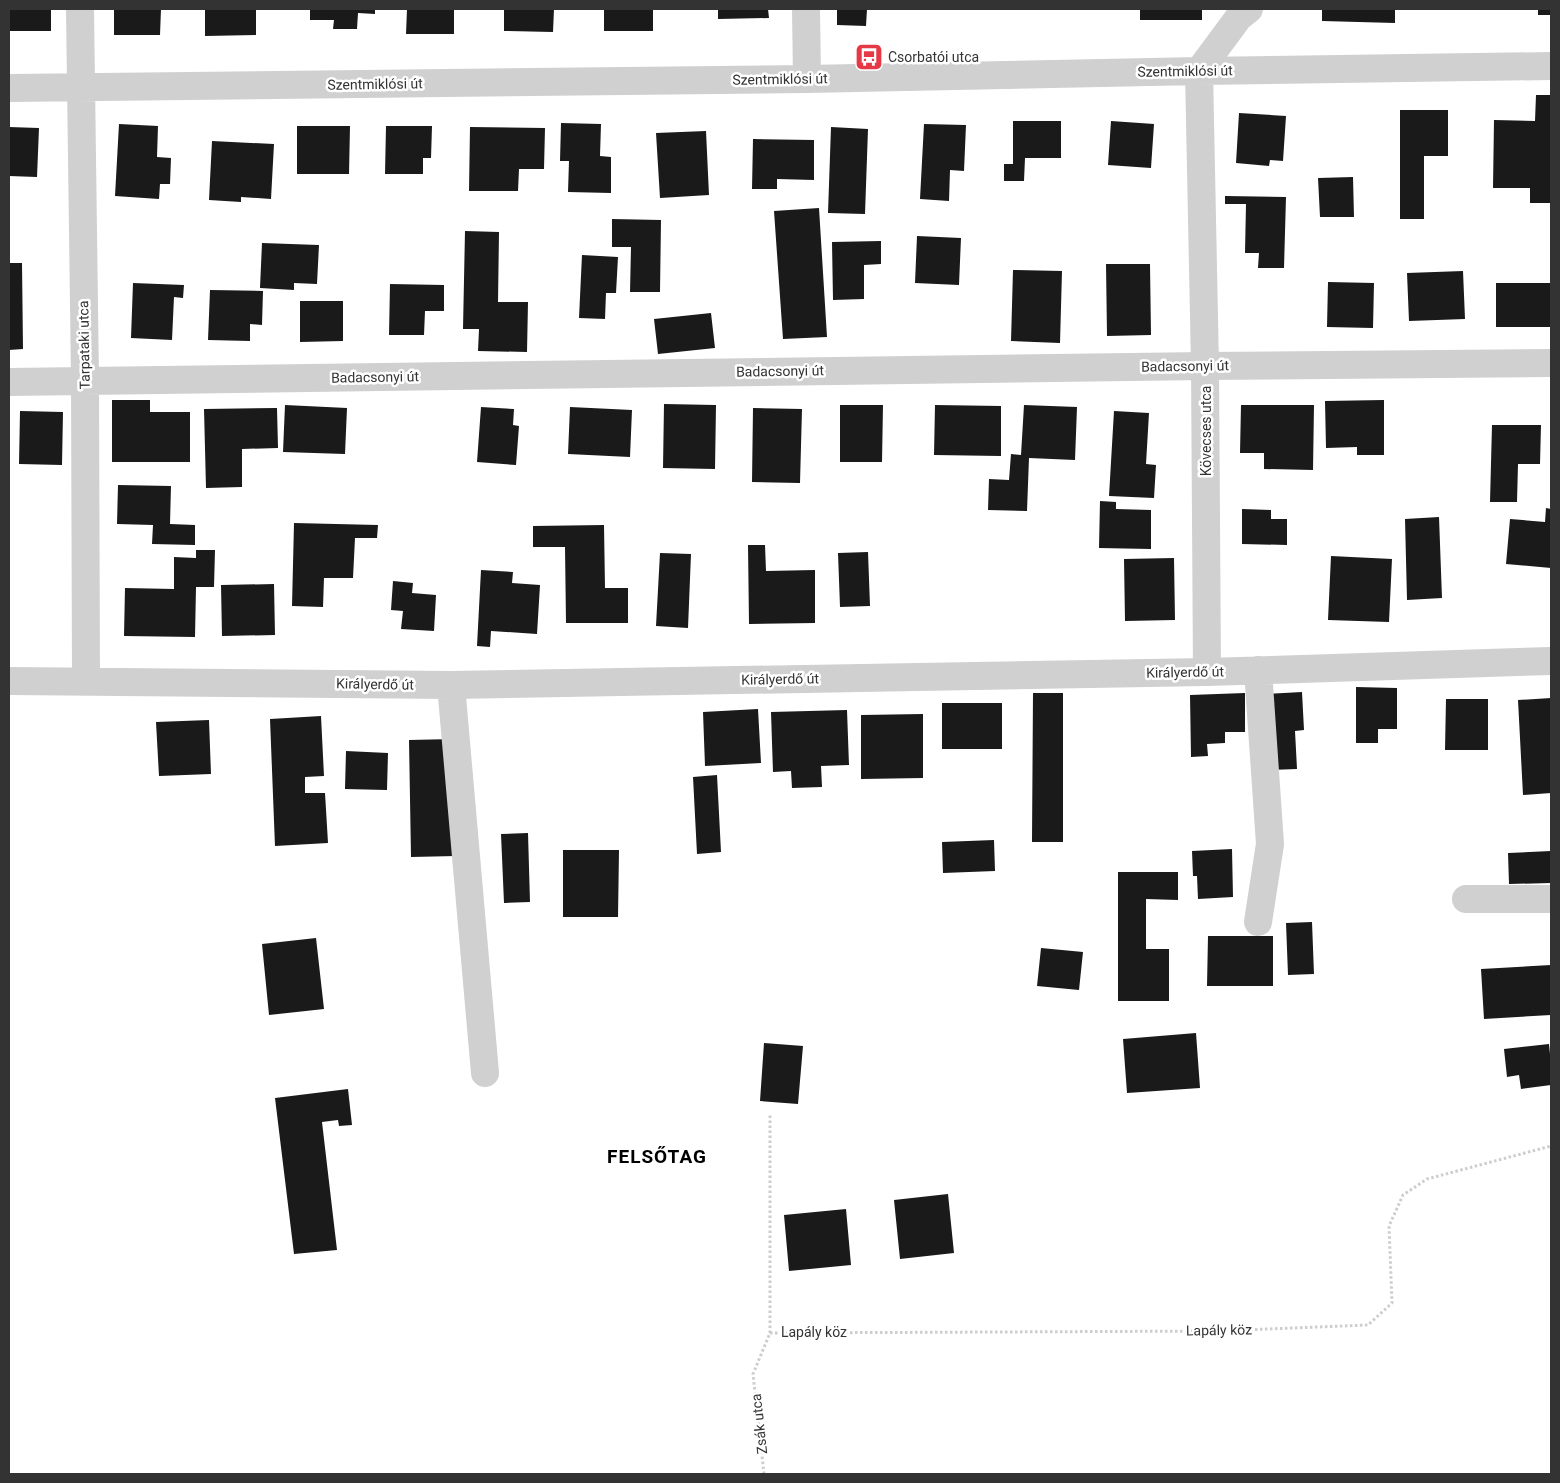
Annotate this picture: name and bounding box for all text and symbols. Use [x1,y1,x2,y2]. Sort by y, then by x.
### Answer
bus stop icon: Csorbatói utca [854,42,884,72]
place label: Csorbatói utca [888,49,979,65]
street label: Szentmiklósi út [1137,62,1233,80]
street label: Szentmiklósi út [732,70,828,88]
street label: Szentmiklósi út [327,75,423,93]
street label: Tarpataki utca [75,300,93,390]
street label: Badacsonyi út [1141,357,1230,375]
street label: Badacsonyi út [736,362,825,380]
street label: Badacsonyi út [331,368,420,386]
street label: Kövecses utca [1198,386,1214,476]
street label: Királyerdő út [1146,663,1225,681]
street label: Királyerdő út [741,670,820,688]
street label: Királyerdő út [336,675,415,693]
district label: FELSŐTAG [607,1145,707,1168]
street label: Lapály köz [1186,1321,1252,1339]
street label: Lapály köz [781,1324,847,1340]
street label: Zsák utca [748,1393,770,1455]

